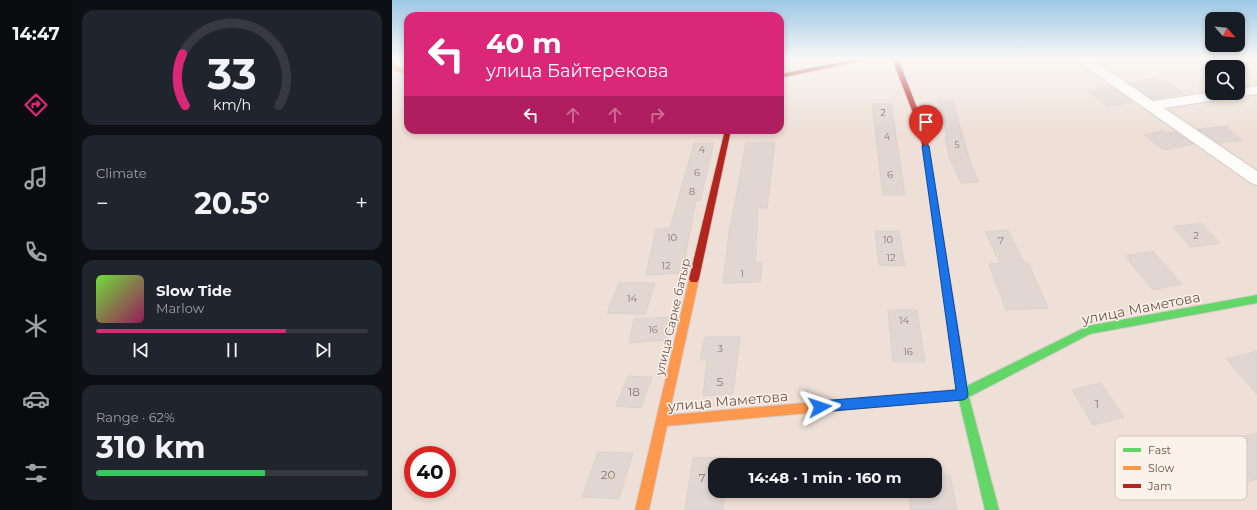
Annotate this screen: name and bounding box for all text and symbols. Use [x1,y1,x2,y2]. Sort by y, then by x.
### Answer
north arrow [1205,12,1245,52]
map controls [1205,12,1245,100]
text: 14:47 [12,23,60,45]
text: 40 m [486,26,562,60]
icon: left [420,28,472,80]
text: 33 [206,48,257,98]
text: улица Байтерекова [486,60,669,82]
button: search [1205,60,1245,100]
icon: directions [22,91,50,119]
text: km/h [213,95,251,113]
icon: left [520,104,542,126]
icon: ahead [562,104,584,126]
icon: ahead [604,104,626,126]
icon: right [646,104,668,126]
pin [909,105,943,146]
house number: 2 [880,107,886,118]
icon: arrive [915,111,937,133]
house number: 4 [884,131,890,142]
house number: 5 [954,139,960,150]
house number: 4 [699,143,706,156]
icon: music [22,164,50,192]
text: Climate [96,165,147,181]
house number: 6 [694,166,700,179]
house number: 6 [887,168,893,181]
text: 20.5° [194,185,270,222]
house number: 8 [689,185,695,198]
text: − [96,190,109,217]
text: + [355,190,368,217]
house number: 2 [1193,229,1199,242]
house number: 10 [667,231,677,244]
house number: 10 [883,233,893,246]
house number: 7 [998,234,1004,247]
icon: phone [22,238,50,266]
house number: 12 [886,251,896,264]
street label: улица Сарке батыр [651,257,693,378]
house number: 12 [661,259,671,272]
house number: 1 [740,267,744,280]
text: Slow Tide [156,281,232,300]
street label: улица Маметова [1079,288,1202,329]
house number: 14 [627,292,637,305]
text: Marlow [156,300,204,316]
icon: climate [22,312,50,340]
house number: 14 [899,314,909,327]
house number: 16 [648,323,658,336]
icon: previous [130,339,152,361]
icon: pause [221,339,243,361]
icon: next [312,339,334,361]
house number: 3 [717,342,723,355]
house number: 16 [903,345,913,358]
house number: 5 [717,374,724,389]
house number: 18 [628,384,640,399]
icon: car [22,385,50,413]
position arrow [799,386,841,428]
street label: улица Маметова [666,387,789,415]
house number: 1 [1095,396,1099,411]
text: Range · 62% [96,409,175,425]
text: 310 km [96,429,205,466]
legend [1115,436,1247,500]
text: Fast [1148,443,1172,457]
speed limit sign: 40 [404,446,456,498]
icon: filters [22,459,50,487]
text: Slow [1148,461,1174,475]
house number: 20 [601,467,615,482]
text: 14:48 · 1 min · 160 m [748,468,902,487]
house number: 7 [698,470,706,485]
text: Jam [1147,479,1172,493]

